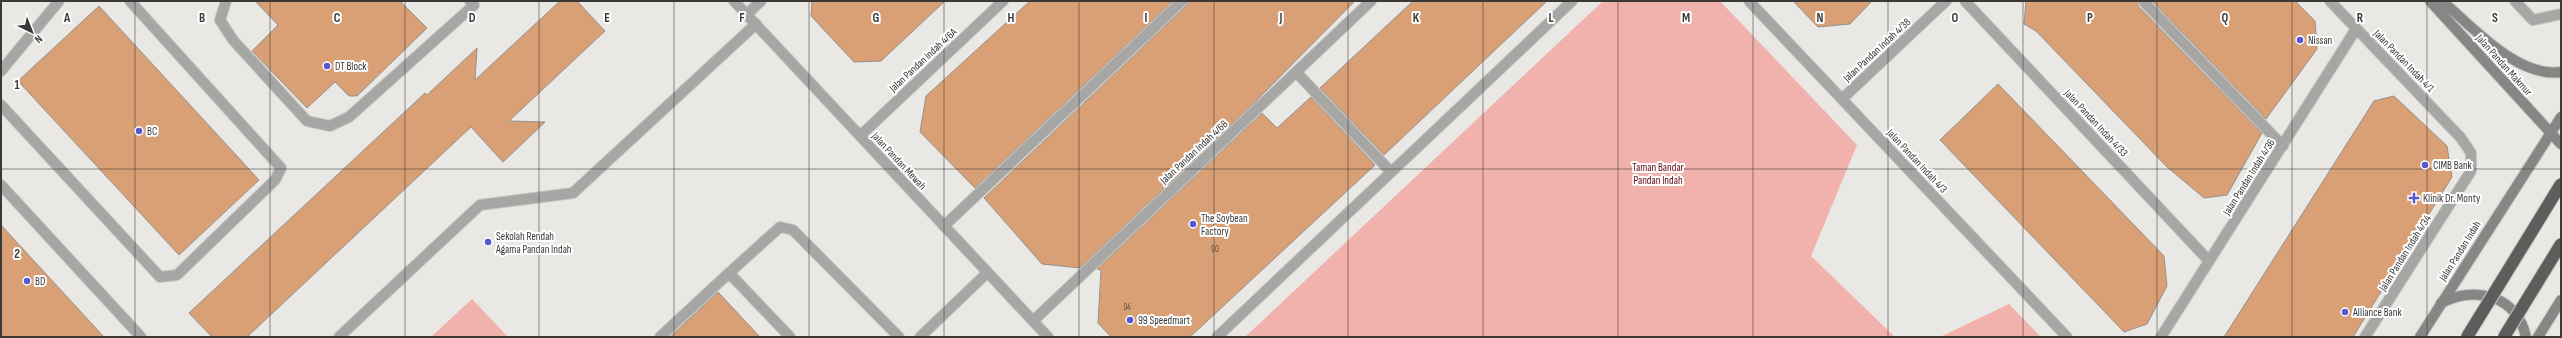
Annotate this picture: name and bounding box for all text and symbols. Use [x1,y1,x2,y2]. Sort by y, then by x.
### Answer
text: A [63,10,71,26]
text: B [199,10,205,26]
text: C [334,10,341,26]
text: D [469,10,476,26]
text: E [604,10,610,26]
text: F [739,10,745,26]
text: G [873,10,880,26]
text: H [1008,10,1015,26]
text: I [1145,10,1148,26]
text: J [1279,10,1283,26]
text: K [1413,10,1420,26]
text: L [1548,10,1554,26]
text: M [1682,10,1690,26]
text: N [1817,10,1824,26]
text: O [1952,10,1959,26]
text: P [2087,10,2093,26]
text: Q [2222,10,2229,26]
text: R [2357,10,2364,26]
text: S [2492,10,2498,26]
north arrow [12,12,52,52]
street label: Jalan Pandan Indah 4/38 [1840,15,1914,85]
street label: Jalan Pandan Indah 4/6A [886,25,960,95]
street label: Jalan Pandan Indah 4/1 [2370,26,2437,95]
street label: Jalan Pandan Makmur [2472,31,2535,98]
text: N [32,32,45,46]
place label: Nissan [2308,34,2333,47]
marker: Nissan [2295,35,2305,45]
place label: DT Block [335,60,367,73]
marker: DT Block [322,61,332,71]
text: 1 [14,77,20,93]
street label: Jalan Pandan Indah 4/33 [2061,86,2131,160]
street label: Jalan Pandan Indah 4/6B [1157,117,1231,187]
place label: BC [147,125,157,138]
marker: BC [134,126,144,136]
street label: Jalan Pandan Indah 4/3 [1883,126,1950,196]
street label: Jalan Pandan Mewah [868,129,929,193]
street label: Jalan Pandan Indah 4/36 [2220,136,2278,218]
place label: CIMB Bank [2433,159,2473,172]
marker: CIMB Bank [2420,160,2430,170]
park label: Taman Bandar Pandan Indah [1632,161,1684,187]
marker: Klinik Dr. Monty [2408,192,2420,204]
place label: Klinik Dr. Monty [2423,192,2481,205]
place label: The Soybean Factory [1201,212,1248,238]
street label: Jalan Pandan Indah 4/34 [2376,212,2434,294]
street label: Jalan Pandan Indah [2436,218,2484,284]
marker: The Soybean Factory [1188,219,1198,229]
place label: Sekolah Rendah Agama Pandan Indah [495,230,572,256]
marker: Sekolah Rendah Agama Pandan Indah [483,237,493,247]
house number: 90 [1211,244,1219,255]
text: 2 [14,246,20,262]
place label: BD [35,275,45,288]
marker: BD [22,276,32,286]
house number: 94 [1123,302,1131,313]
place label: Alliance Bank [2352,306,2403,319]
marker: Alliance Bank [2340,307,2350,317]
place label: 99 Speedmart [1138,314,1191,327]
marker: 99 Speedmart [1125,315,1135,325]

